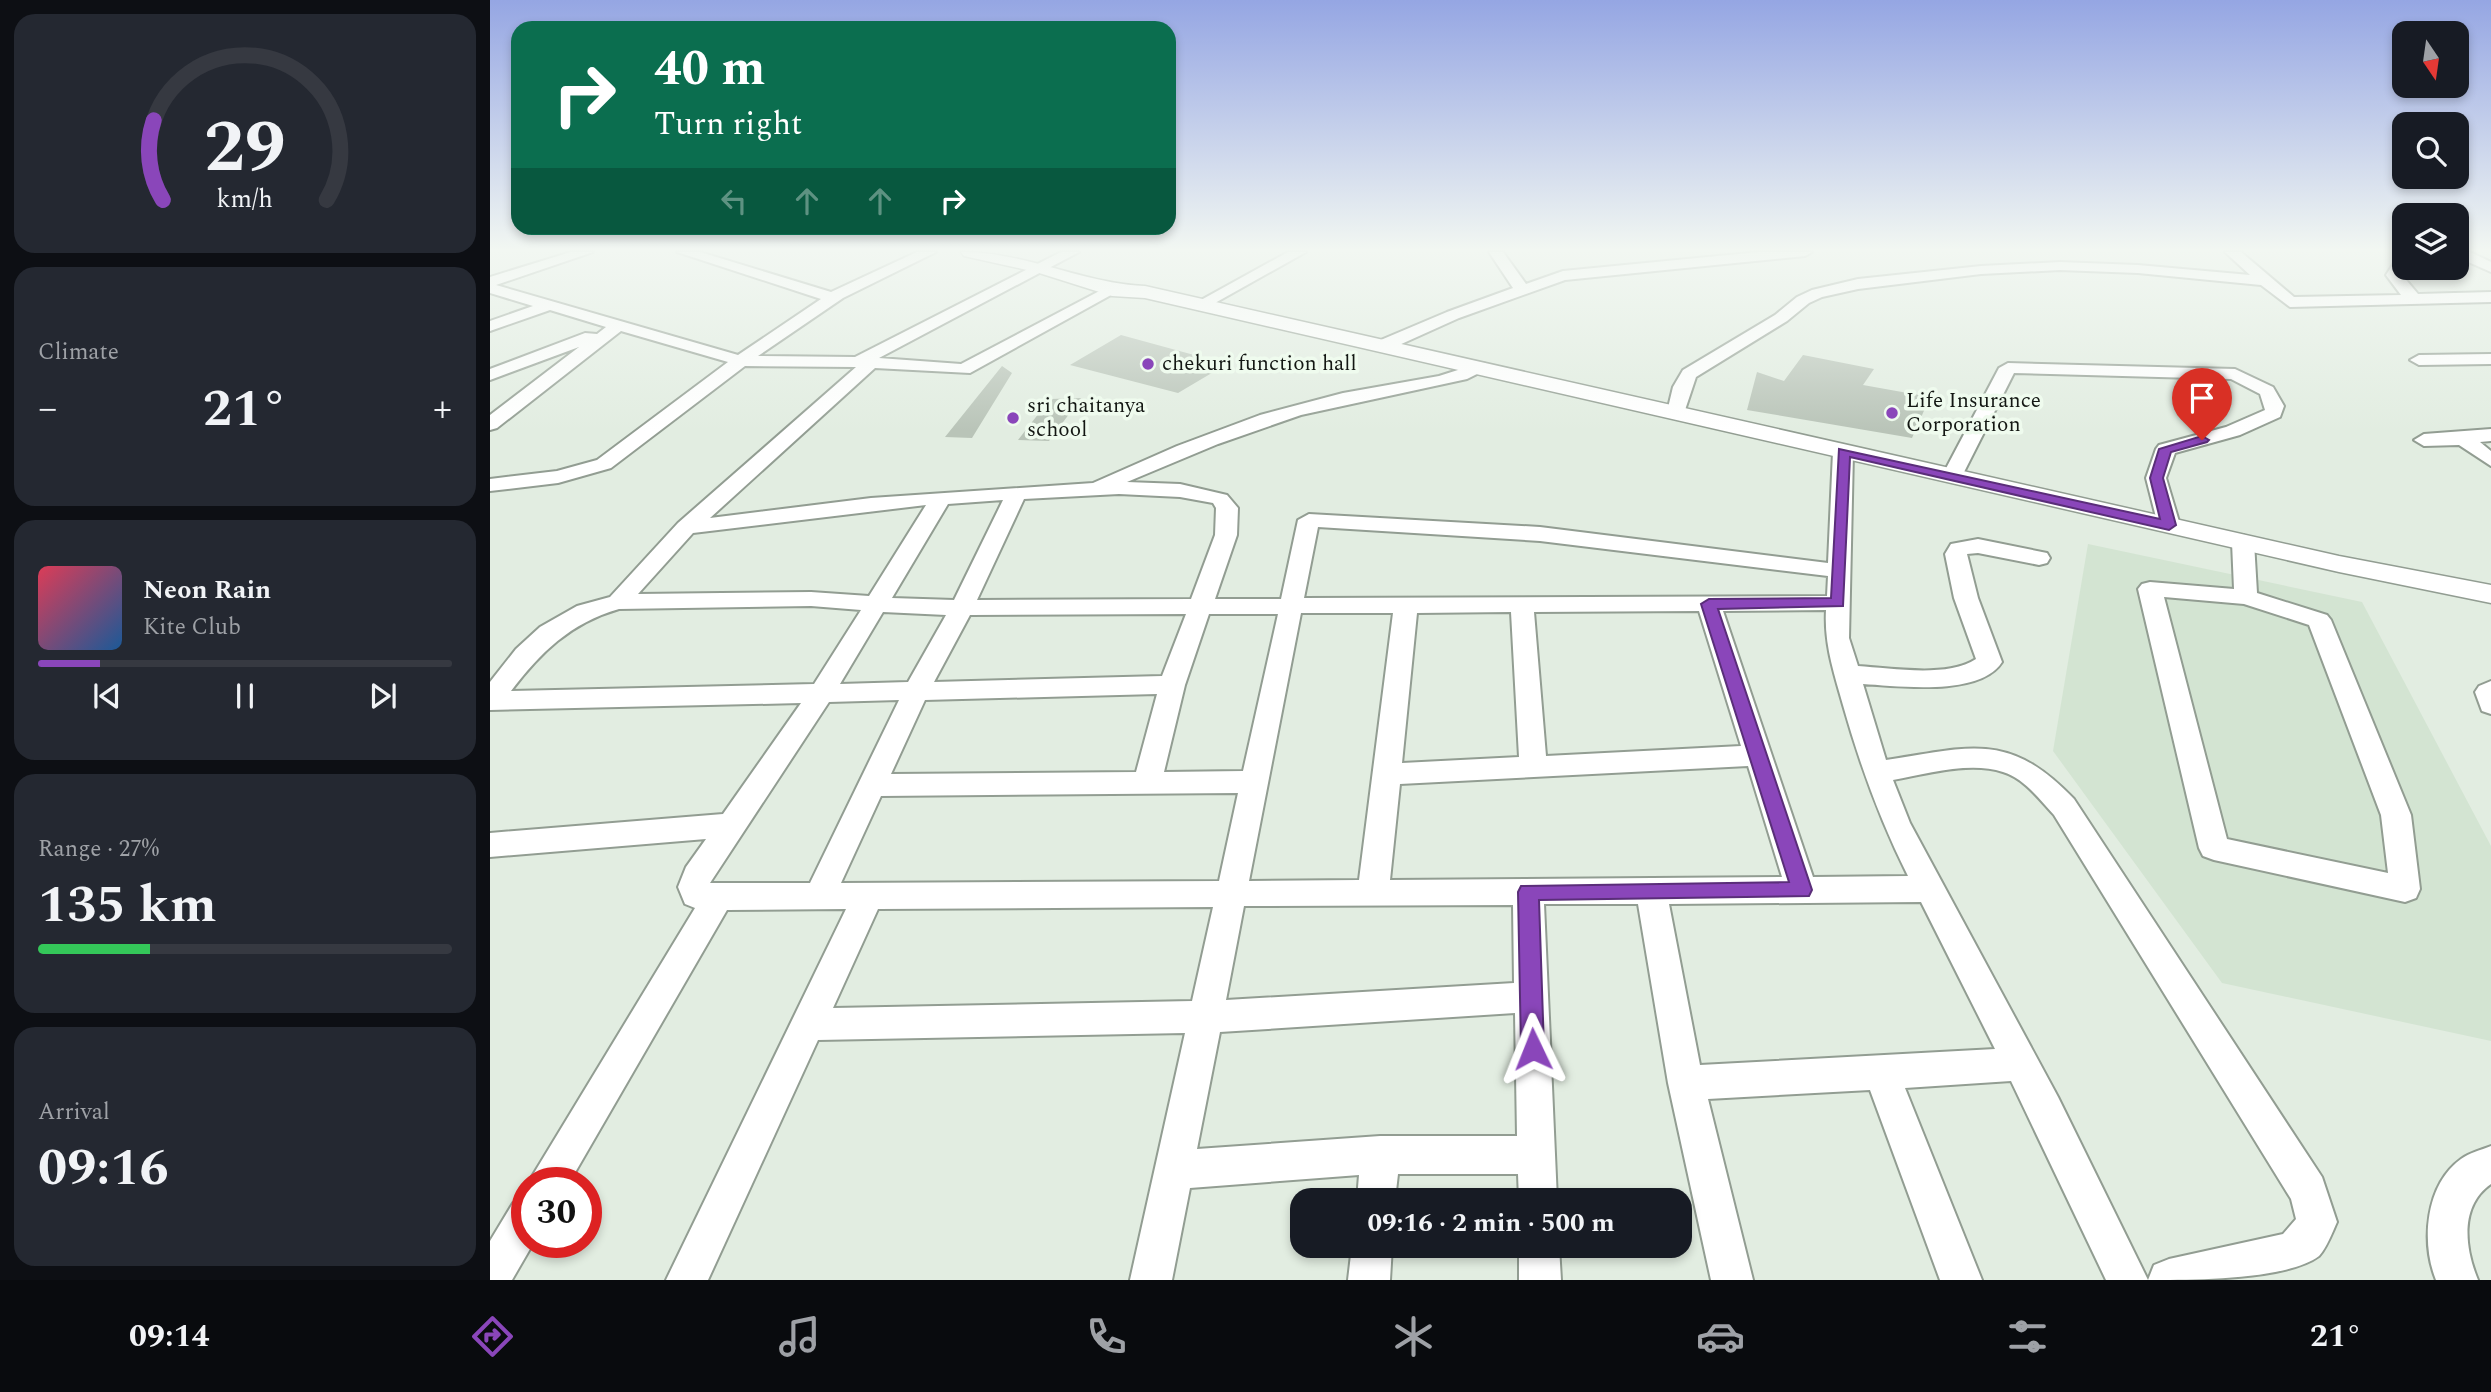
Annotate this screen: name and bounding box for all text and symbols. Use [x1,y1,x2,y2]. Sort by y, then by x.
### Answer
north arrow [2392,21,2469,98]
map controls [2392,21,2469,280]
text: 40 m [654,32,765,107]
icon: right [539,49,630,140]
text: 29 [204,93,286,204]
text: Turn right [654,100,802,149]
button: search [2392,112,2469,189]
text: km/h [217,180,273,218]
icon: left [715,182,753,220]
icon: ahead [788,182,826,220]
icon: ahead [861,182,899,220]
icon: right [934,182,972,220]
button: layers [2392,203,2469,280]
text: Climate [38,335,119,370]
place label: chekuri function hall [1162,348,1357,380]
marker: chekuri function hall [1140,356,1156,372]
pin [2172,368,2232,440]
text: 21° [203,370,287,449]
icon: arrive [2183,379,2221,417]
text: − [38,380,57,438]
text: + [433,380,452,438]
place label: Life Insurance Corporation [1906,385,2041,441]
place label: sri chaitanya school [1027,390,1146,446]
marker: Life Insurance Corporation [1884,405,1900,421]
marker: sri chaitanya school [1005,410,1021,426]
text: Neon Rain [143,570,271,610]
text: Kite Club [143,610,241,645]
icon: previous [88,677,126,715]
icon: pause [226,677,264,715]
icon: next [364,677,402,715]
text: Range · 27% [38,832,159,867]
text: 135 km [38,866,217,945]
position arrow [1496,1012,1570,1086]
text: Arrival [38,1095,110,1130]
text: 09:16 [38,1129,169,1208]
speed limit sign: 30 [511,1167,602,1258]
text: 09:16 · 2 min · 500 m [1367,1203,1615,1243]
text: 09:14 [129,1312,209,1361]
icon: directions [468,1312,517,1361]
icon: music [775,1312,824,1361]
icon: phone [1082,1312,1131,1361]
icon: climate [1389,1312,1438,1361]
icon: car [1696,1312,1745,1361]
icon: filters [2003,1312,2052,1361]
text: 21° [2310,1312,2362,1361]

